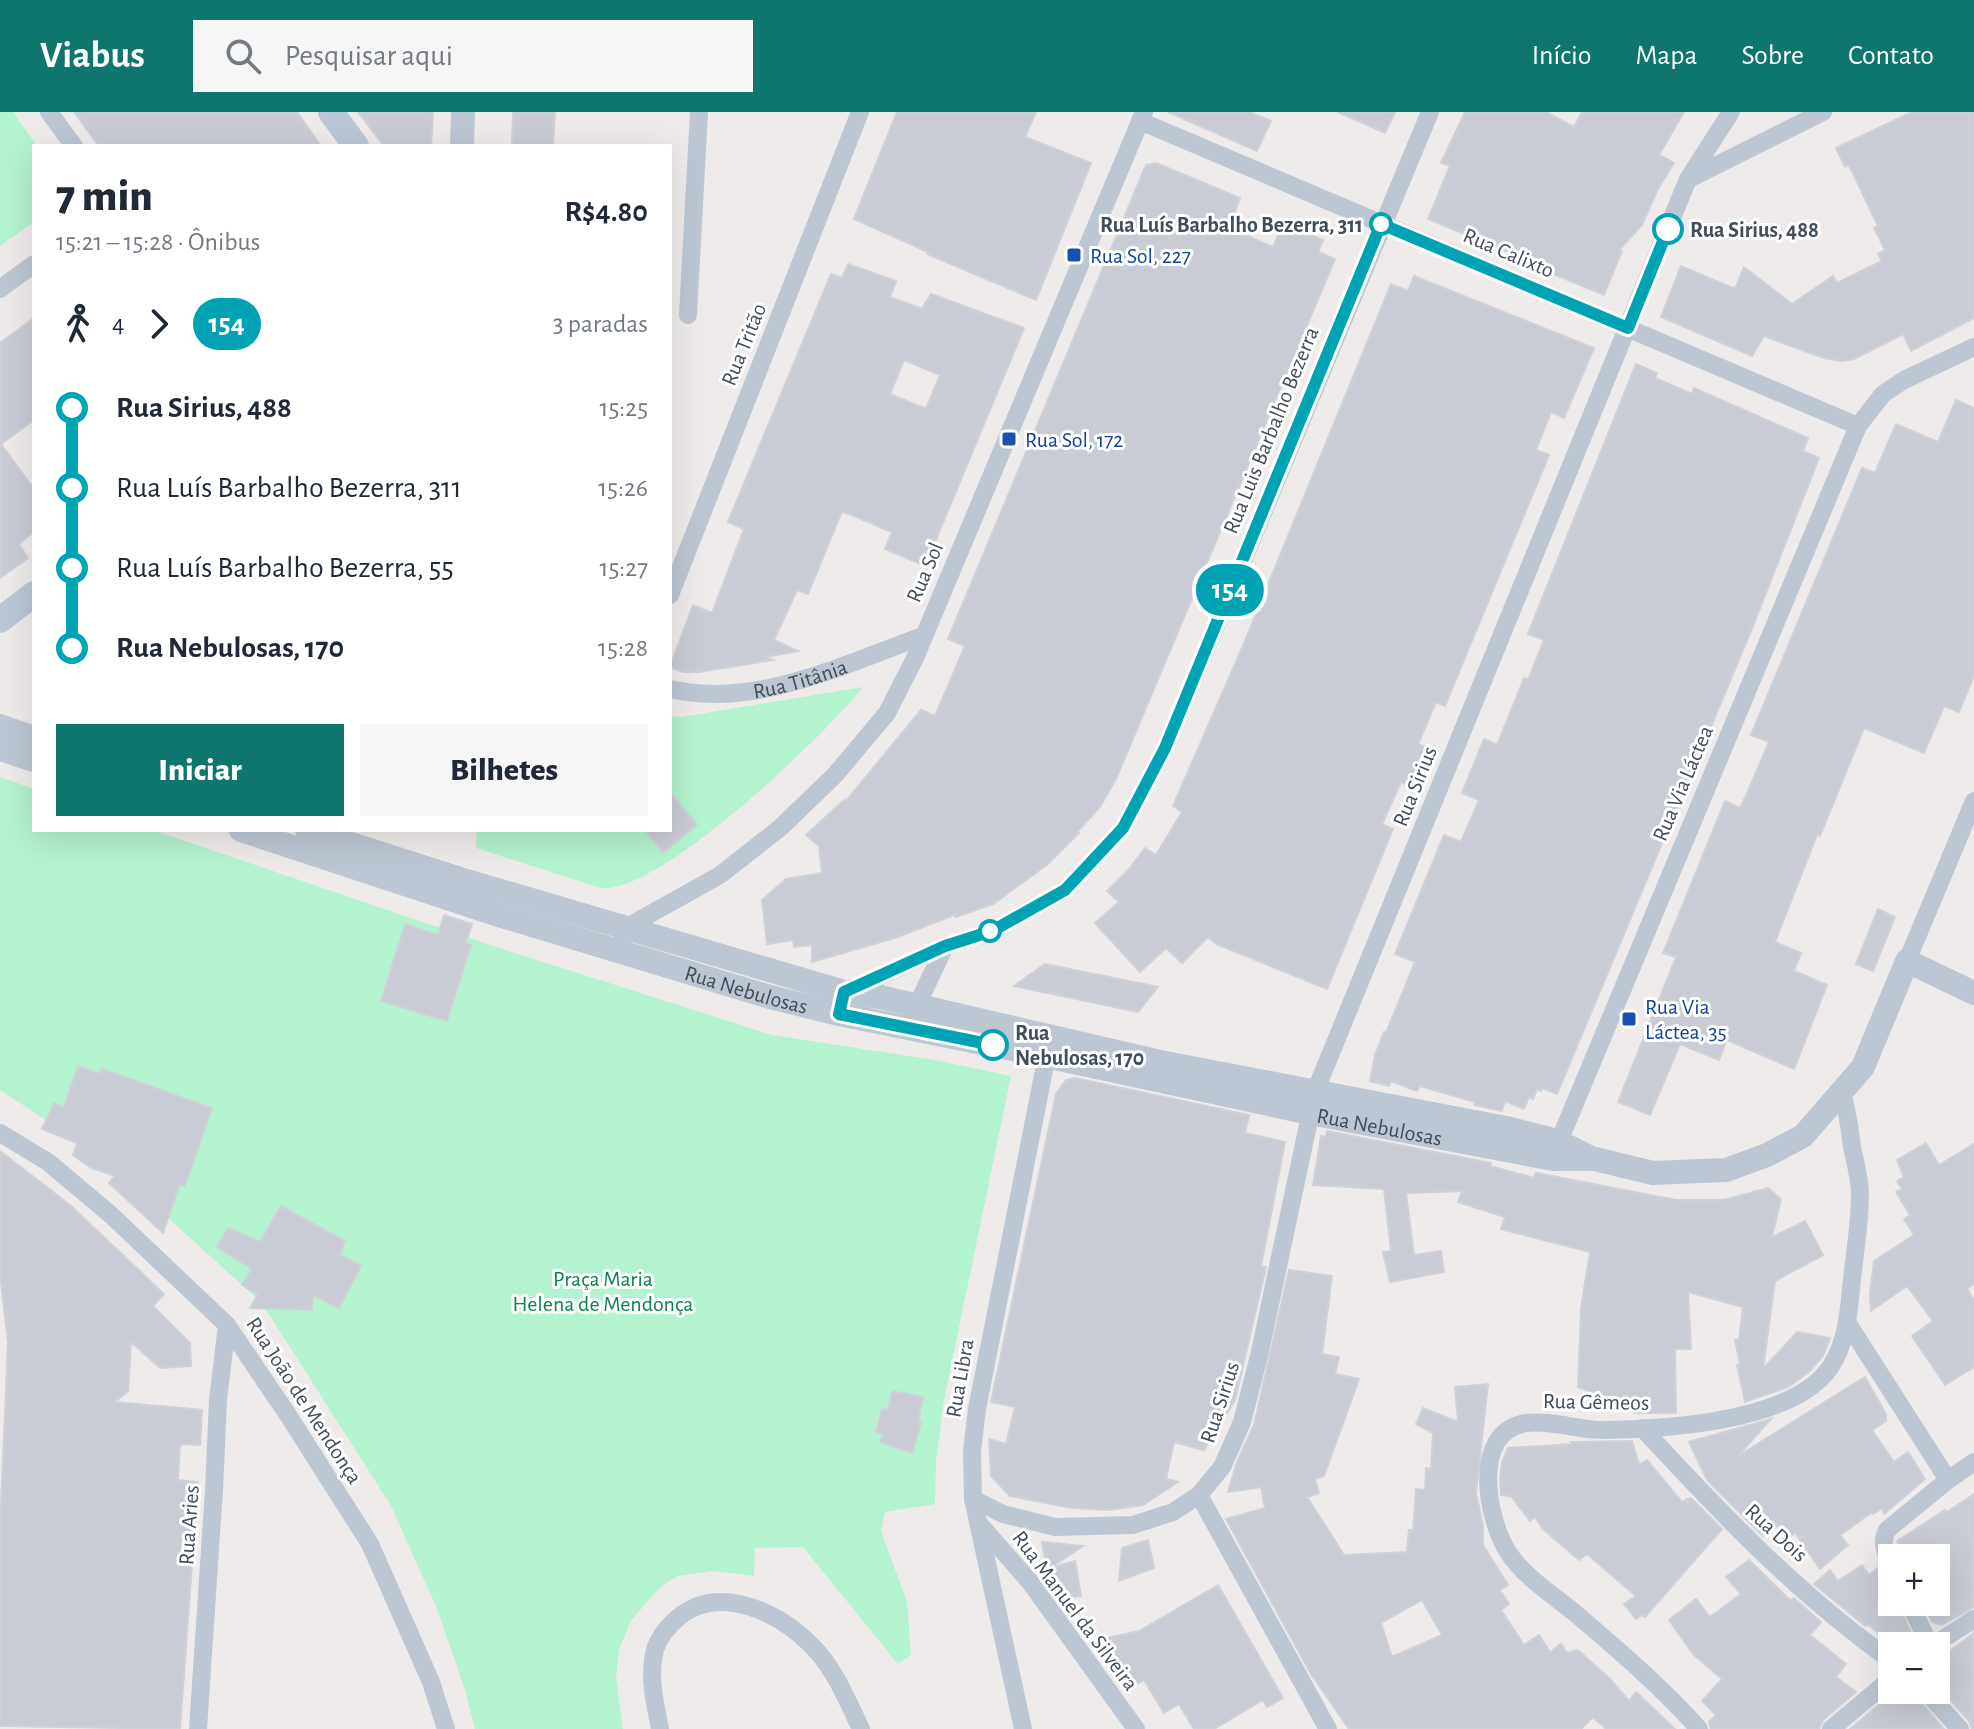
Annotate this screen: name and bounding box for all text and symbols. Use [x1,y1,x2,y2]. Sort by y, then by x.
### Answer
search box [193,20,753,92]
icon: search [221,34,265,78]
text: Viabus [40,37,145,75]
text: Pesquisar aqui [285,41,453,71]
text: Início [1532,42,1592,70]
text: Mapa [1636,42,1697,70]
text: Sobre [1741,42,1804,70]
text: Contato [1848,42,1934,70]
text: 7 min [56,175,153,219]
text: R$4.80 [564,197,648,227]
marker: Rua Luís Barbalho Bezerra, 311 [1370,213,1392,235]
place label: Rua Luís Barbalho Bezerra, 311 [1100,214,1363,236]
marker: Rua Sirius, 488 [1653,214,1683,244]
place label: Rua Sirius, 488 [1690,219,1819,241]
street label: Rua Calixto [1460,224,1557,282]
text: 15:21 – 15:28 · Ônibus [56,229,260,255]
place label: Rua Sol, 227 [1090,245,1191,267]
marker: Rua Sol, 227 [1065,246,1083,264]
street label: Rua Tritão [718,300,770,389]
icon: walk [56,302,100,346]
icon: forward [137,302,181,346]
text: 154 [209,310,245,338]
text: 4 [112,311,125,337]
text: 3 paradas [553,311,648,337]
street label: Rua Luis Barbalho Bezerra [1219,324,1322,537]
text: Rua Sirius, 488 [116,393,292,423]
text: 15:25 [600,395,648,421]
place label: Rua Sol, 172 [1025,429,1123,451]
marker: Rua Sol, 172 [1000,430,1018,448]
text: Rua Luís Barbalho Bezerra, 311 [116,473,462,503]
text: 15:26 [598,475,648,501]
street label: Rua Sol [902,539,947,606]
text: Rua Luís Barbalho Bezerra, 55 [116,553,454,583]
text: 15:27 [600,555,648,581]
line badge: 154 [1184,564,1276,616]
text: 154 [1212,576,1248,604]
text: Rua Nebulosas, 170 [116,633,344,663]
text: 15:28 [598,635,648,661]
street label: Rua Titânia [751,655,850,703]
street label: Rua Via Láctea [1649,722,1717,844]
button: Iniciar [56,724,344,816]
button: Bilhetes [360,724,648,816]
street label: Rua Sirius [1389,743,1441,830]
unlabelled marker [979,920,1001,942]
street label: Rua Nebulosas [682,962,810,1018]
place label: Rua Via Láctea, 35 [1645,996,1727,1043]
marker: Rua Via Láctea, 35 [1620,1010,1638,1028]
place label: Rua Nebulosas, 170 [1015,1022,1144,1069]
marker: Rua Nebulosas, 170 [978,1030,1008,1060]
street label: Rua Nebulosas [1315,1105,1444,1150]
park label: Praça Maria Helena de Mendonça [513,1268,693,1315]
street label: Rua João de Mendonça [242,1313,366,1488]
street label: Rua Libra [942,1337,978,1419]
street label: Rua Sirius [1196,1359,1243,1446]
street label: Rua Gêmeos [1543,1390,1649,1414]
street label: Rua Aries [175,1484,203,1566]
street label: Rua Dois [1741,1499,1812,1566]
street label: Rua Manuel da Silveira [1008,1527,1142,1694]
map controls [1878,1544,1950,1704]
button: + [1878,1544,1950,1616]
button: − [1878,1632,1950,1704]

